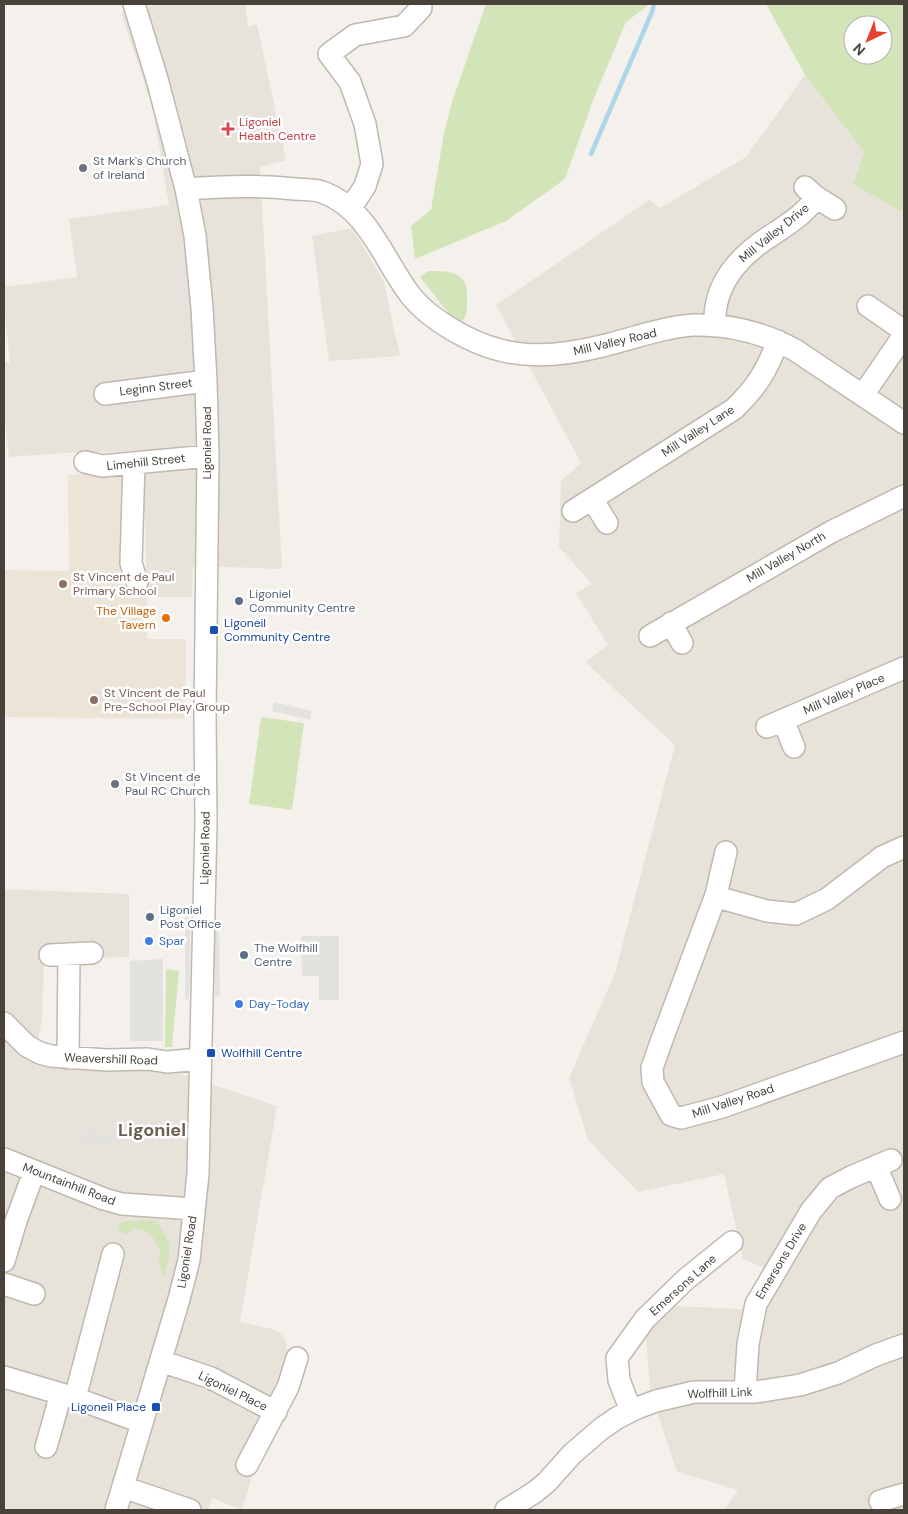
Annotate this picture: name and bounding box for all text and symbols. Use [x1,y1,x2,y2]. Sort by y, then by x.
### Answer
north arrow [843,15,893,65]
text: N [849,39,869,60]
place label: Ligoniel Health Centre [239,114,316,144]
marker: Ligoniel Health Centre [221,122,235,136]
place label: St Mark's Church of Ireland [93,153,187,183]
marker: St Mark's Church of Ireland [77,162,89,174]
street label: Mill Valley Drive [736,200,812,266]
street label: Mill Valley Road [572,325,658,359]
street label: Leginn Street [119,375,194,399]
street label: Mill Valley Lane [659,401,738,461]
street label: Ligoniel Road [199,406,215,480]
street label: Limehill Street [106,450,186,474]
street label: Mill Valley North [744,528,828,586]
place label: St Vincent de Paul Primary School [73,569,174,599]
marker: St Vincent de Paul Primary School [57,578,69,590]
place label: Ligoniel Community Centre [249,586,356,616]
marker: Ligoniel Community Centre [233,595,245,607]
place label: The Village Tavern [96,603,156,633]
marker: The Village Tavern [160,612,172,624]
place label: Ligoneil Community Centre [224,615,331,645]
marker: Ligoneil Community Centre [208,624,220,636]
street label: Mill Valley Place [801,670,887,718]
place label: St Vincent de Paul Pre-School Play Group [104,685,230,715]
marker: St Vincent de Paul Pre-School Play Group [88,694,100,706]
place label: St Vincent de Paul RC Church [125,769,210,799]
marker: St Vincent de Paul RC Church [109,778,121,790]
street label: Ligoniel Road [196,811,214,885]
place label: Ligoniel Post Office [160,902,221,932]
marker: Ligoniel Post Office [144,911,156,923]
place label: Spar [159,933,185,949]
marker: Spar [143,935,155,947]
place label: The Wolfhill Centre [254,940,318,970]
marker: The Wolfhill Centre [238,949,250,961]
place label: Day-Today [249,996,310,1012]
marker: Day-Today [233,998,245,1010]
place label: Wolfhill Centre [221,1045,302,1061]
marker: Wolfhill Centre [205,1047,217,1059]
street label: Weavershill Road [64,1049,158,1069]
street label: Mill Valley Road [690,1080,776,1122]
district label: Ligoniel [118,1118,186,1142]
street label: Mountainhill Road [20,1159,118,1209]
street label: Ligoniel Road [173,1215,201,1289]
street label: Emersons Drive [752,1220,810,1302]
street label: Emersons Lane [646,1251,720,1319]
street label: Ligoniel Place [196,1367,270,1415]
street label: Wolfhill Link [687,1384,753,1402]
place label: Ligoneil Place [71,1399,146,1415]
marker: Ligoneil Place [150,1401,162,1413]

